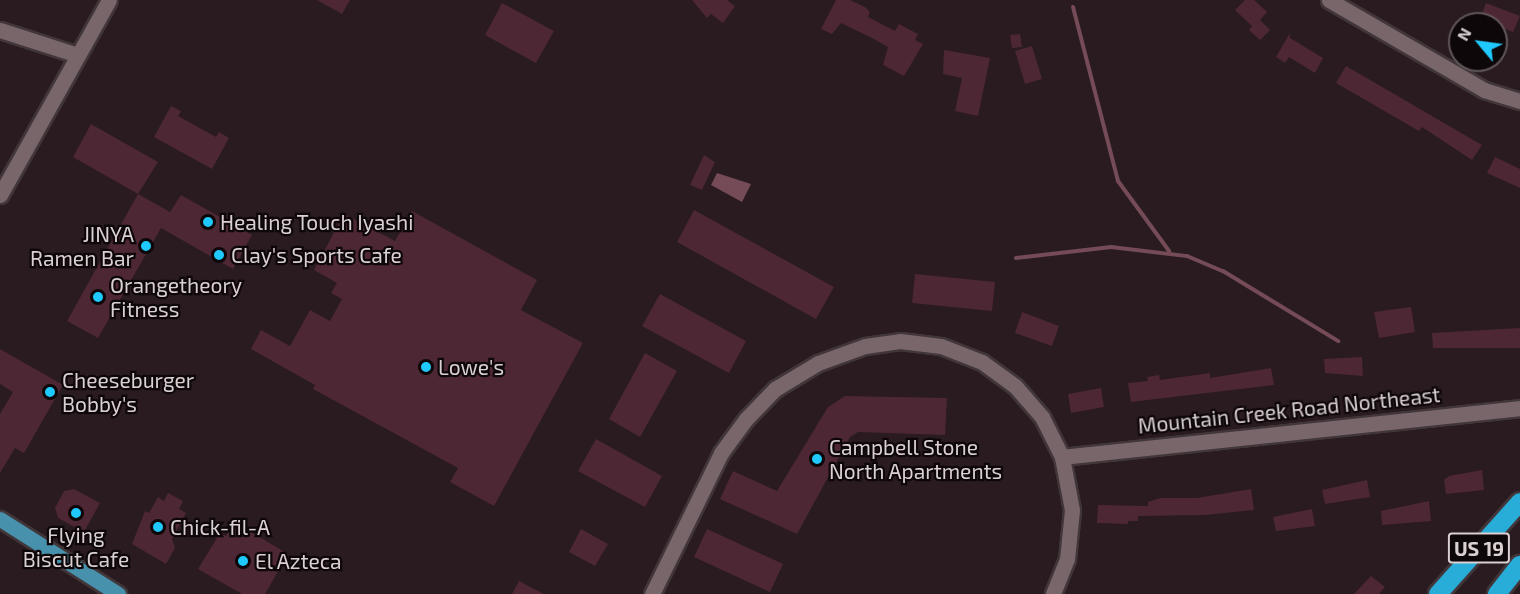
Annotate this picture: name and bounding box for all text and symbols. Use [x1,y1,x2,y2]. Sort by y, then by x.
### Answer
north arrow [1448,12,1508,72]
text: N [1452,24,1475,44]
place label: Healing Touch Iyashi [220,209,414,235]
marker: Healing Touch Iyashi [201,215,215,229]
place label: JINYA Ramen Bar [30,221,134,271]
marker: JINYA Ramen Bar [139,239,153,253]
place label: Clay's Sports Cafe [231,242,402,268]
marker: Clay's Sports Cafe [212,248,226,262]
place label: Orangetheory Fitness [110,272,242,322]
marker: Orangetheory Fitness [91,290,105,304]
place label: Lowe's [438,354,504,380]
marker: Lowe's [419,360,433,374]
place label: Cheeseburger Bobby's [62,367,194,417]
street label: Mountain Creek Road Northeast [1136,382,1442,438]
marker: Cheeseburger Bobby's [43,385,57,399]
place label: Campbell Stone North Apartments [829,434,1003,484]
marker: Campbell Stone North Apartments [810,452,824,466]
marker: Flying Biscut Cafe [69,506,83,520]
place label: Chick-fil-A [170,514,270,540]
marker: Chick-fil-A [151,520,165,534]
place label: Flying Biscut Cafe [23,522,129,572]
road number: US 19 [1448,531,1510,565]
place label: El Azteca [255,548,343,574]
marker: El Azteca [236,554,250,568]

